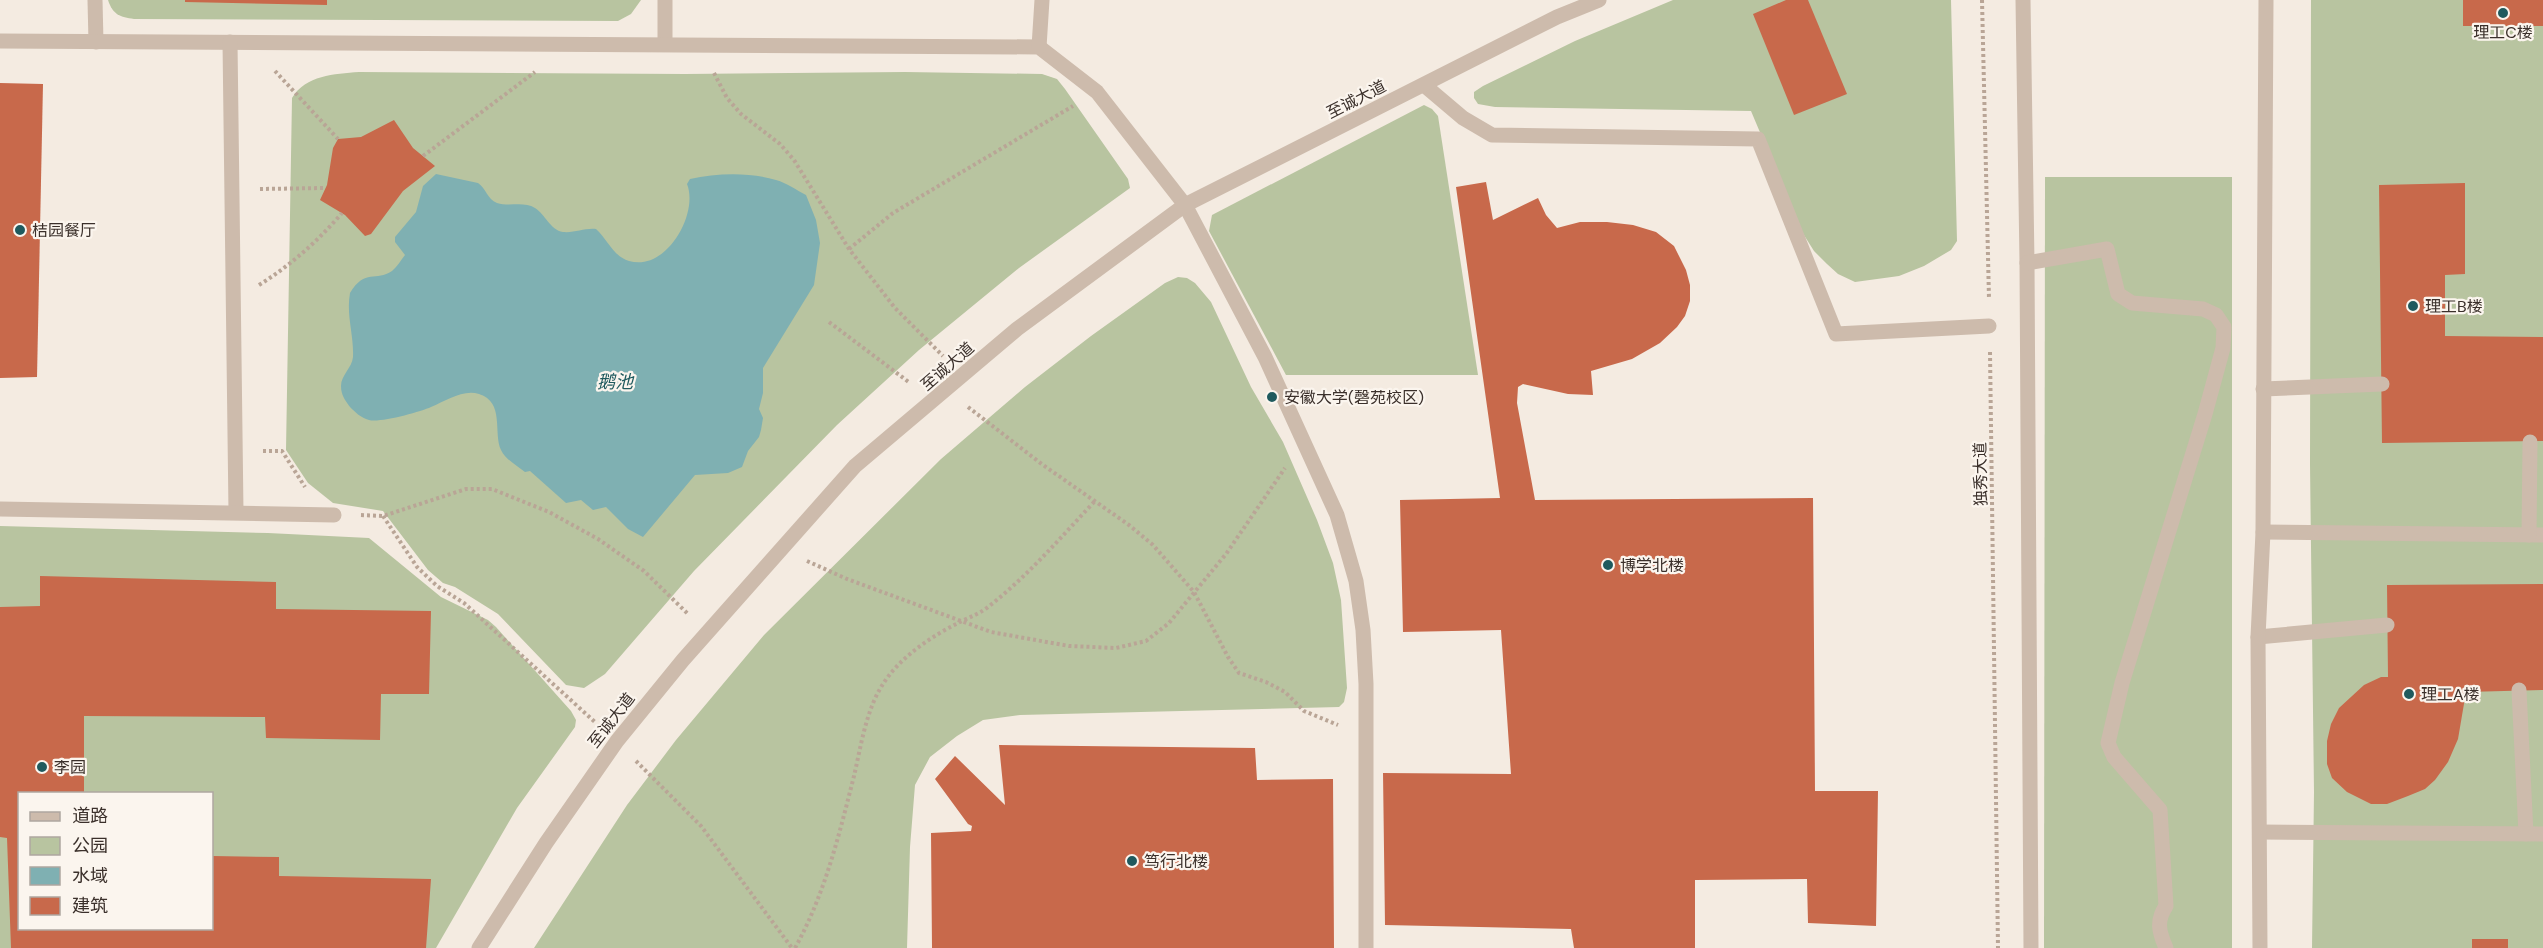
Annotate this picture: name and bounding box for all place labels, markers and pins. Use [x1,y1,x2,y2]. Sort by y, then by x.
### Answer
marker: 理工C楼 [2496,6,2510,20]
place label: 理工C楼 [2473,22,2533,43]
place label: 桔园餐厅 [32,220,96,241]
marker: 桔园餐厅 [13,223,27,237]
place label: 理工B楼 [2425,296,2483,317]
marker: 理工B楼 [2406,299,2420,313]
place label: 安徽大学(磬苑校区) [1284,387,1424,408]
marker: 安徽大学(磬苑校区) [1265,390,1279,404]
place label: 博学北楼 [1620,555,1684,576]
marker: 博学北楼 [1601,558,1615,572]
place label: 理工A楼 [2421,684,2480,705]
marker: 理工A楼 [2402,687,2416,701]
place label: 李园 [54,757,86,778]
marker: 李园 [35,760,49,774]
place label: 笃行北楼 [1144,851,1208,872]
marker: 笃行北楼 [1125,854,1139,868]

